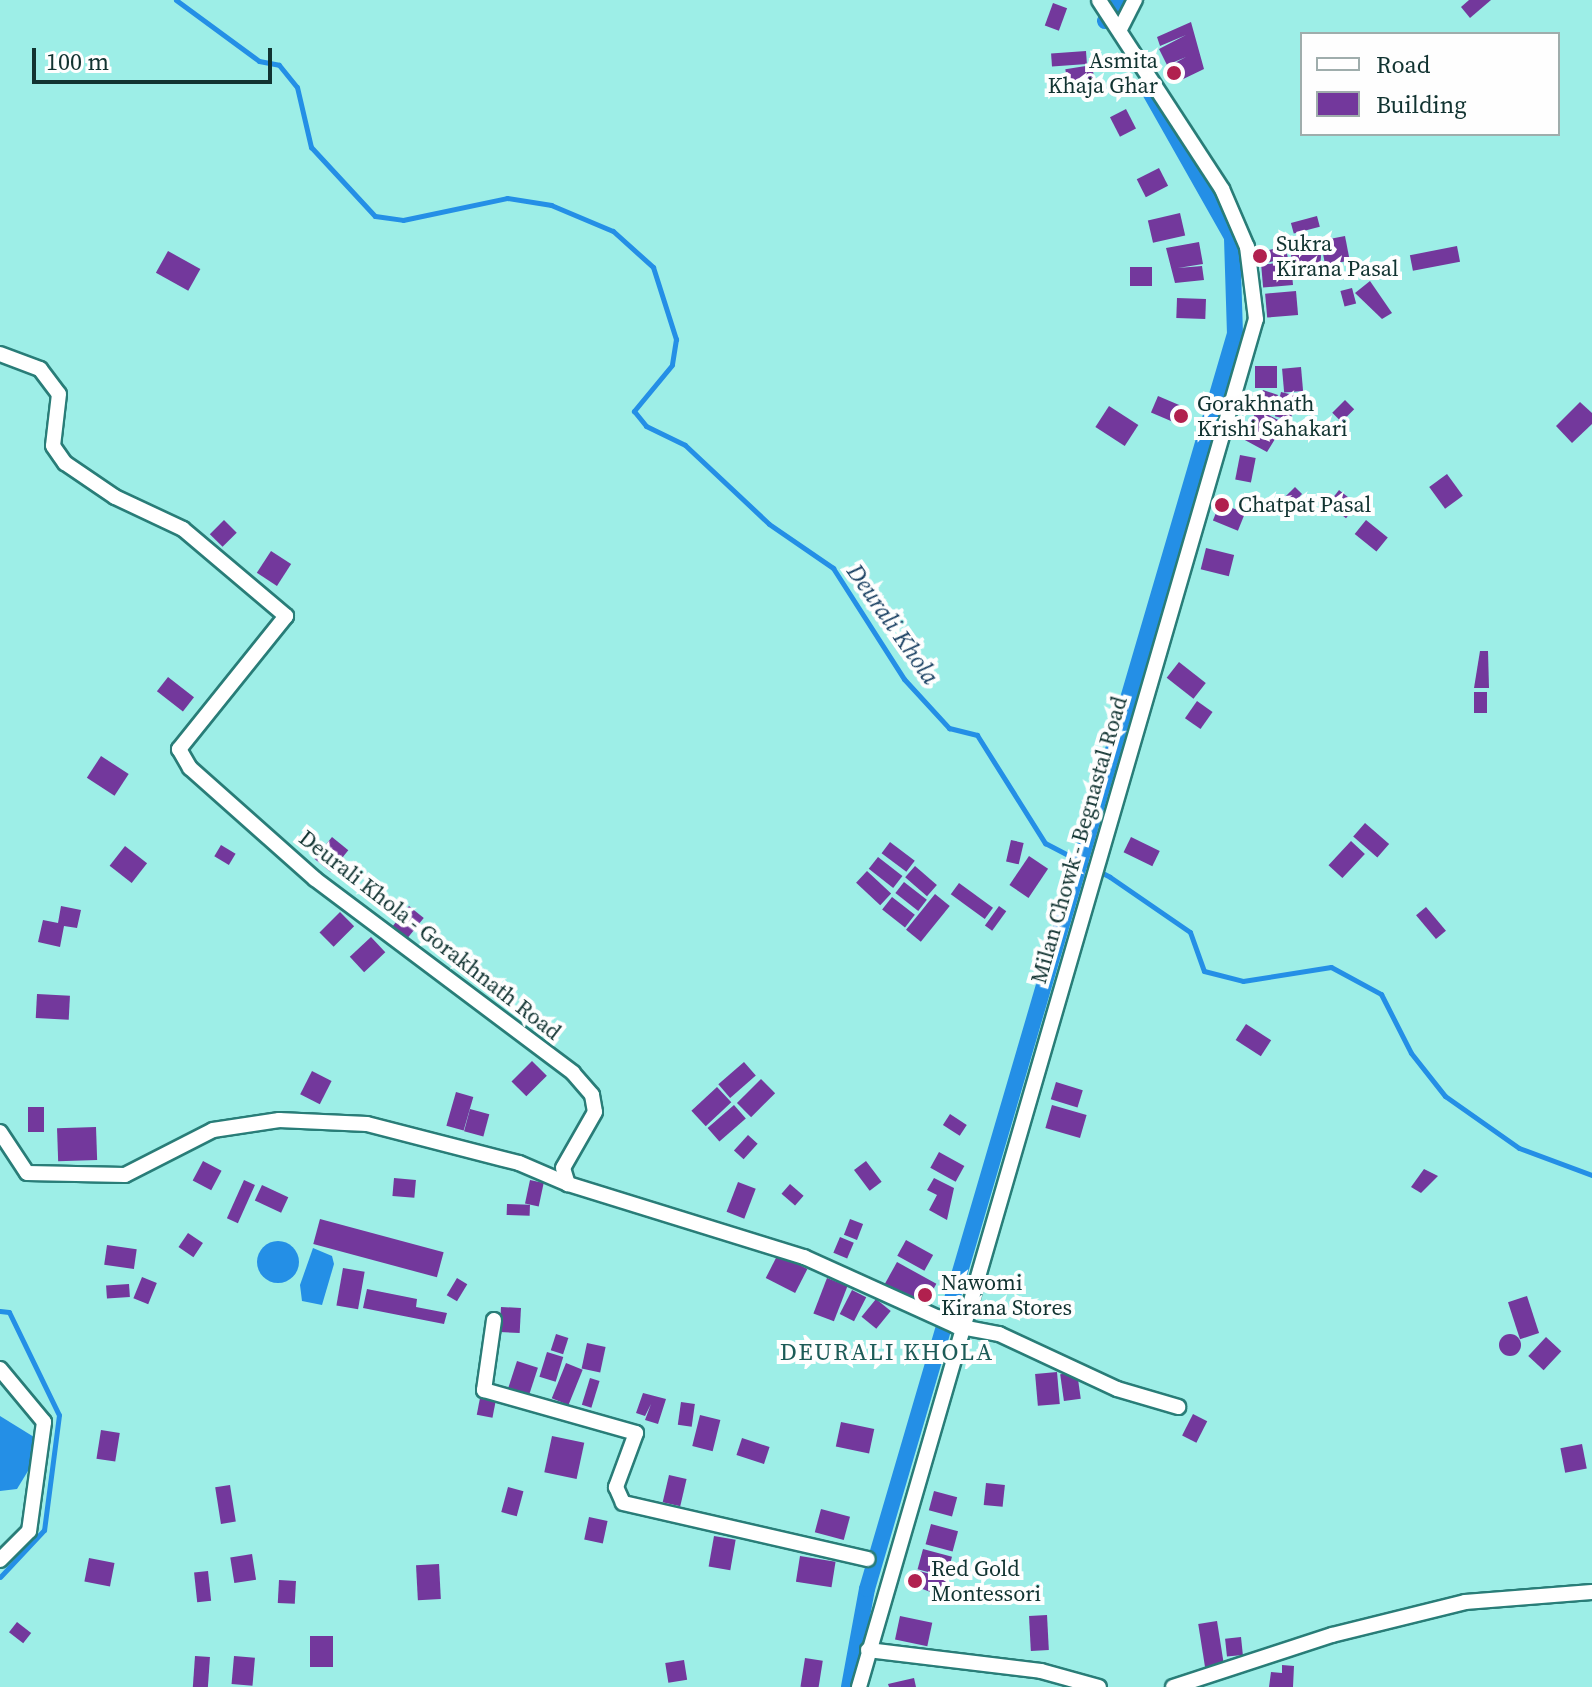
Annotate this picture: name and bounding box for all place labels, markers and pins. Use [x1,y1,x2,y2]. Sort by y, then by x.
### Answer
place label: Asmita Khaja Ghar [1048,47,1158,98]
marker: Asmita Khaja Ghar [1165,64,1183,82]
place label: Sukra Kirana Pasal [1276,230,1398,282]
marker: Sukra Kirana Pasal [1251,247,1269,265]
place label: Gorakhnath Krishi Sahakari [1197,390,1348,442]
marker: Gorakhnath Krishi Sahakari [1172,407,1190,425]
place label: Chatpat Pasal [1238,492,1371,518]
marker: Chatpat Pasal [1213,496,1231,514]
place label: Nawomi Kirana Stores [941,1269,1072,1320]
marker: Nawomi Kirana Stores [916,1286,934,1304]
place label: Red Gold Montessori [931,1555,1041,1606]
marker: Red Gold Montessori [906,1572,924,1590]

